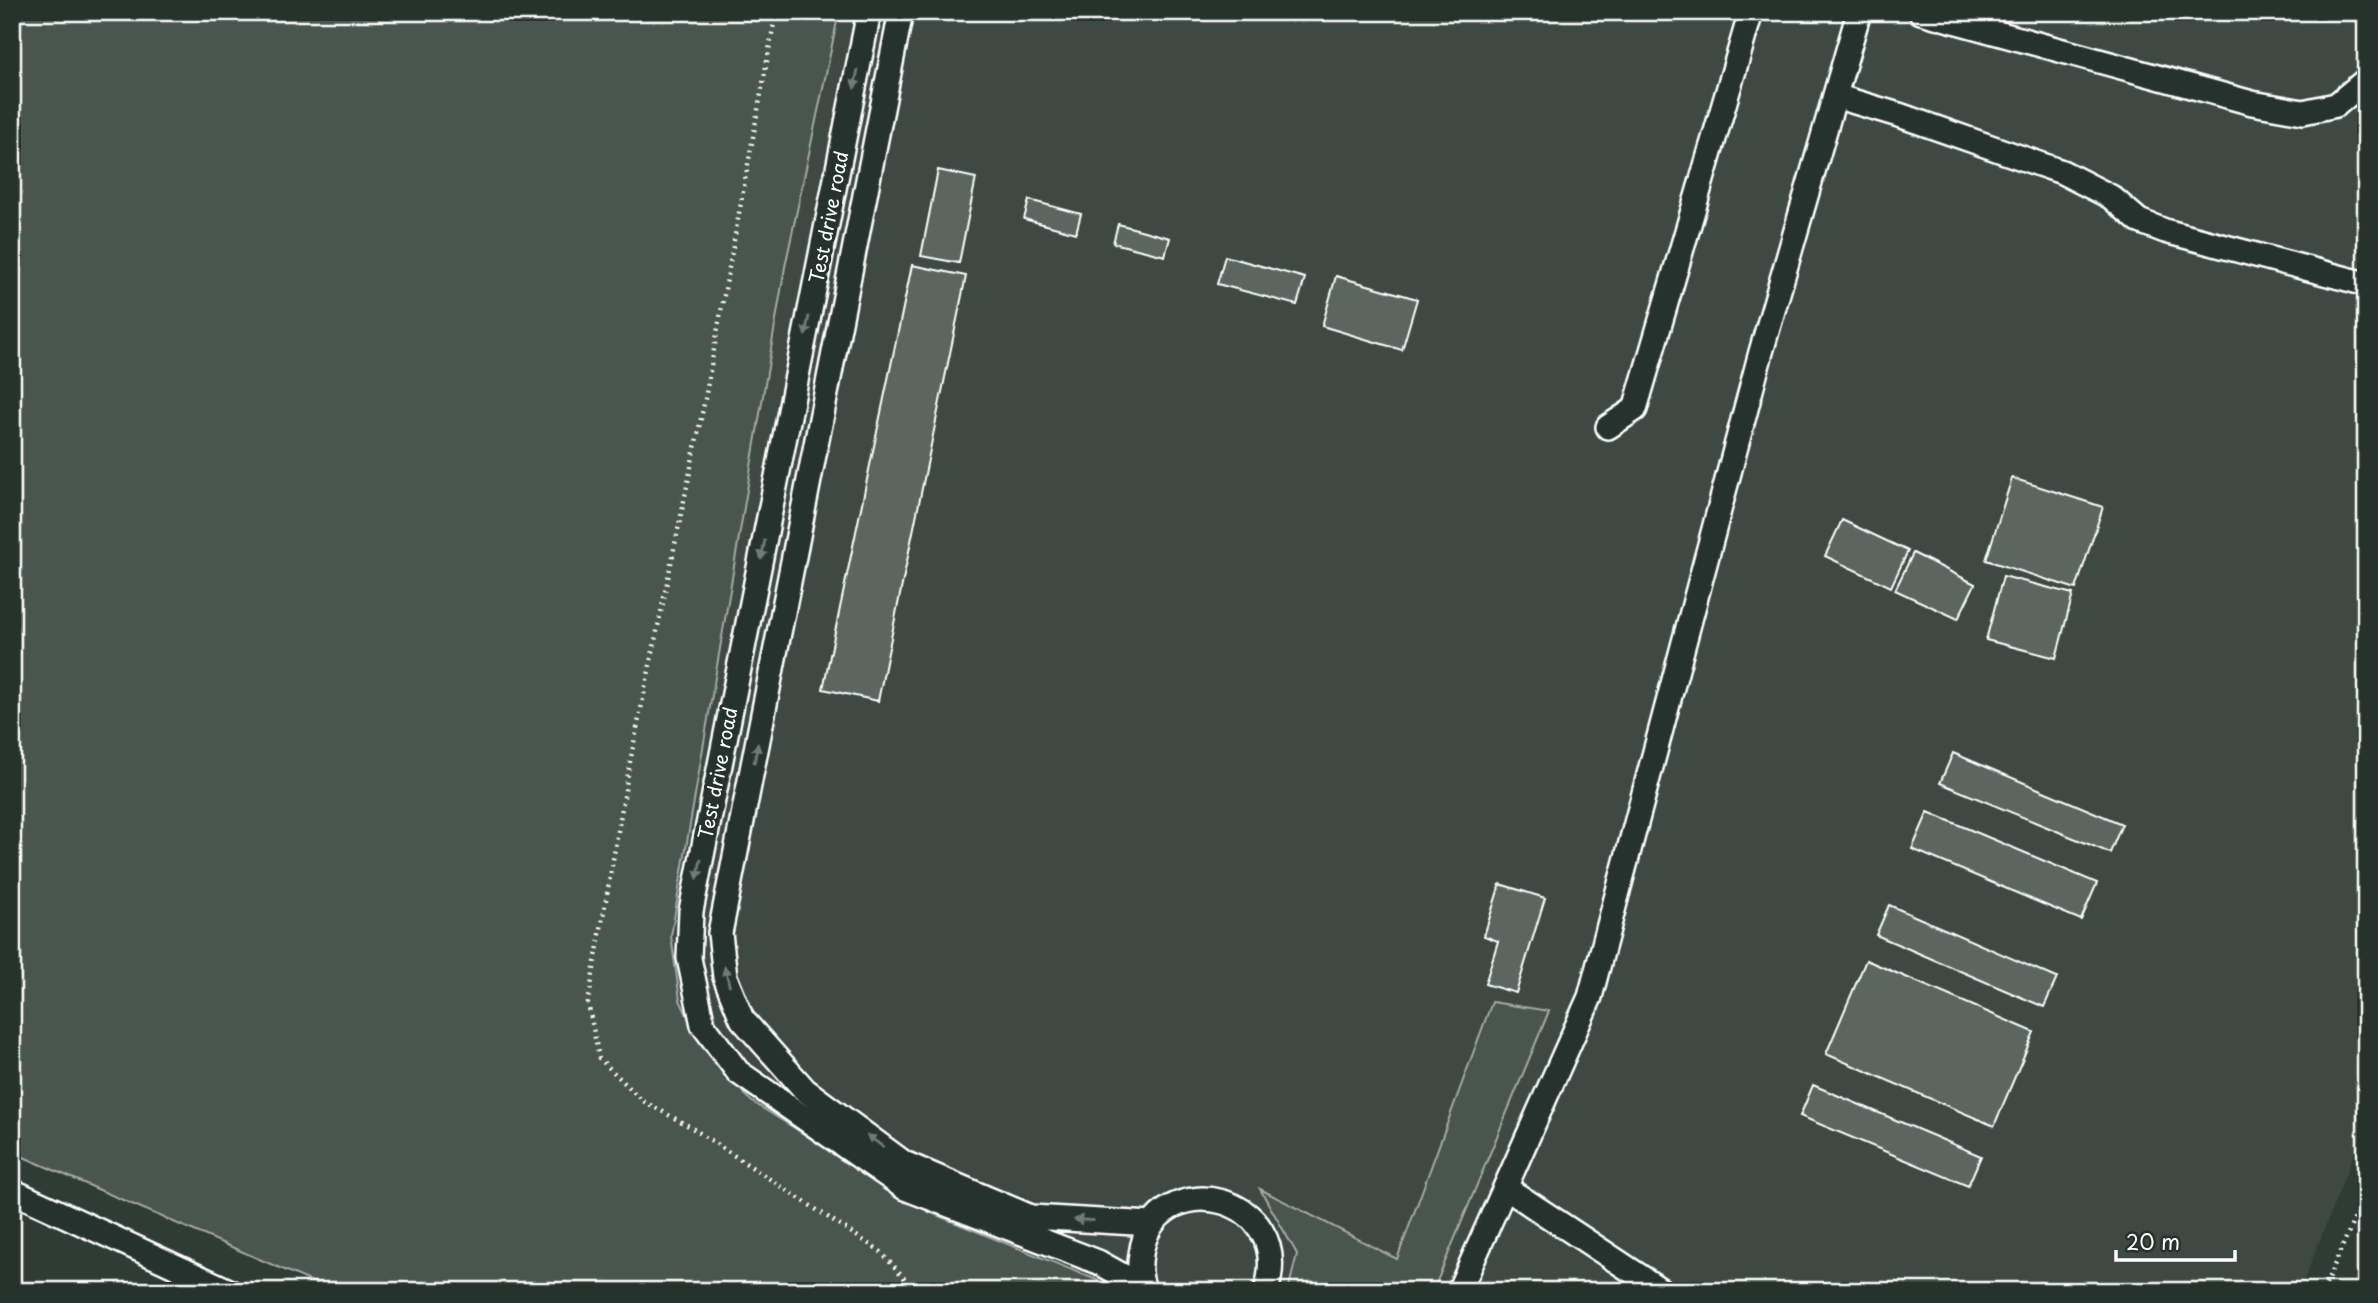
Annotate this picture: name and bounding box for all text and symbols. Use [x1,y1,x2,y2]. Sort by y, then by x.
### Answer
one-way arrow [850,68,861,90]
street label: Test drive road [801,148,855,285]
one-way arrow [801,315,812,337]
one-way arrow [757,539,768,561]
street label: Test drive road [690,704,744,841]
one-way arrow [750,742,761,764]
one-way arrow [694,858,705,880]
one-way arrow [721,965,732,987]
one-way arrow [866,1135,884,1149]
one-way arrow [1073,1215,1095,1226]
scale bar [2116,1219,2234,1263]
text: 20 m [2126,1225,2180,1257]

